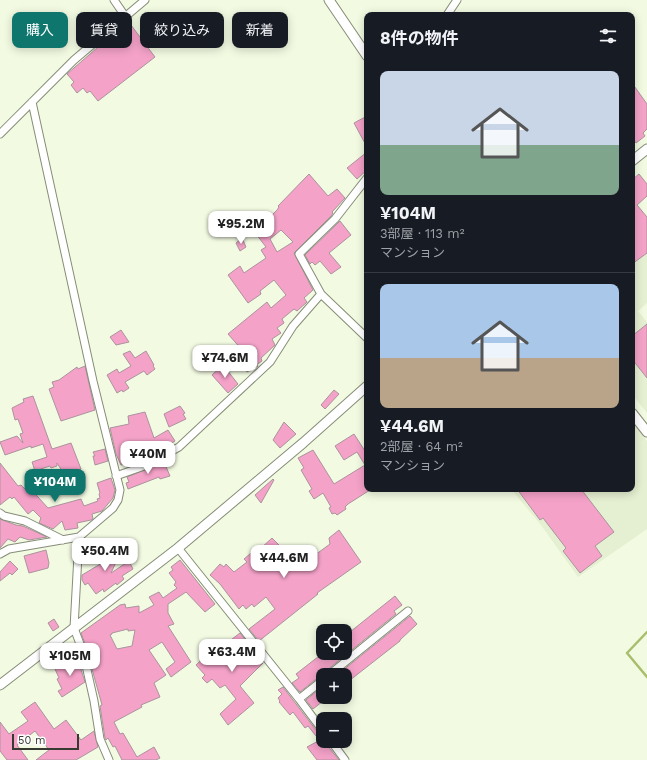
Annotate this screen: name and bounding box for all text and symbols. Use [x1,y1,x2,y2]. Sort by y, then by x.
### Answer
chip: 購入 [12,12,68,48]
chip: 賃貸 [76,12,132,48]
chip: 絞り込み [140,12,224,48]
chip: 新着 [232,12,288,48]
icon: filters [597,25,619,47]
text: 8件の物件 [380,28,459,48]
icon: home [464,97,536,169]
text: ¥104M [380,203,436,223]
pin: ¥95.2M [208,211,274,245]
text: ¥95.2M [217,216,265,231]
text: 3部屋 · 113 m² [380,226,464,241]
text: マンション [380,245,445,260]
icon: home [464,310,536,382]
pin: ¥74.6M [192,345,258,379]
text: ¥74.6M [201,350,249,365]
text: ¥44.6M [380,416,444,436]
text: 2部屋 · 64 m² [380,439,463,454]
pin: ¥40M [124,441,172,475]
text: ¥40M [129,446,167,461]
text: マンション [380,458,445,473]
pin: ¥104M [27,469,83,503]
text: ¥104M [34,474,76,489]
pin: ¥50.4M [72,538,138,572]
text: ¥50.4M [81,543,129,558]
pin: ¥44.6M [251,545,317,579]
text: ¥44.6M [260,550,308,565]
map controls [316,624,352,748]
button: locate [316,624,352,660]
pin: ¥63.4M [199,639,265,673]
pin: ¥105M [42,643,98,677]
text: ¥63.4M [208,644,256,659]
text: ¥105M [49,648,91,663]
button: + [316,668,352,704]
button: − [316,712,352,748]
scale bar [12,732,79,751]
text: 50 m [18,734,45,747]

